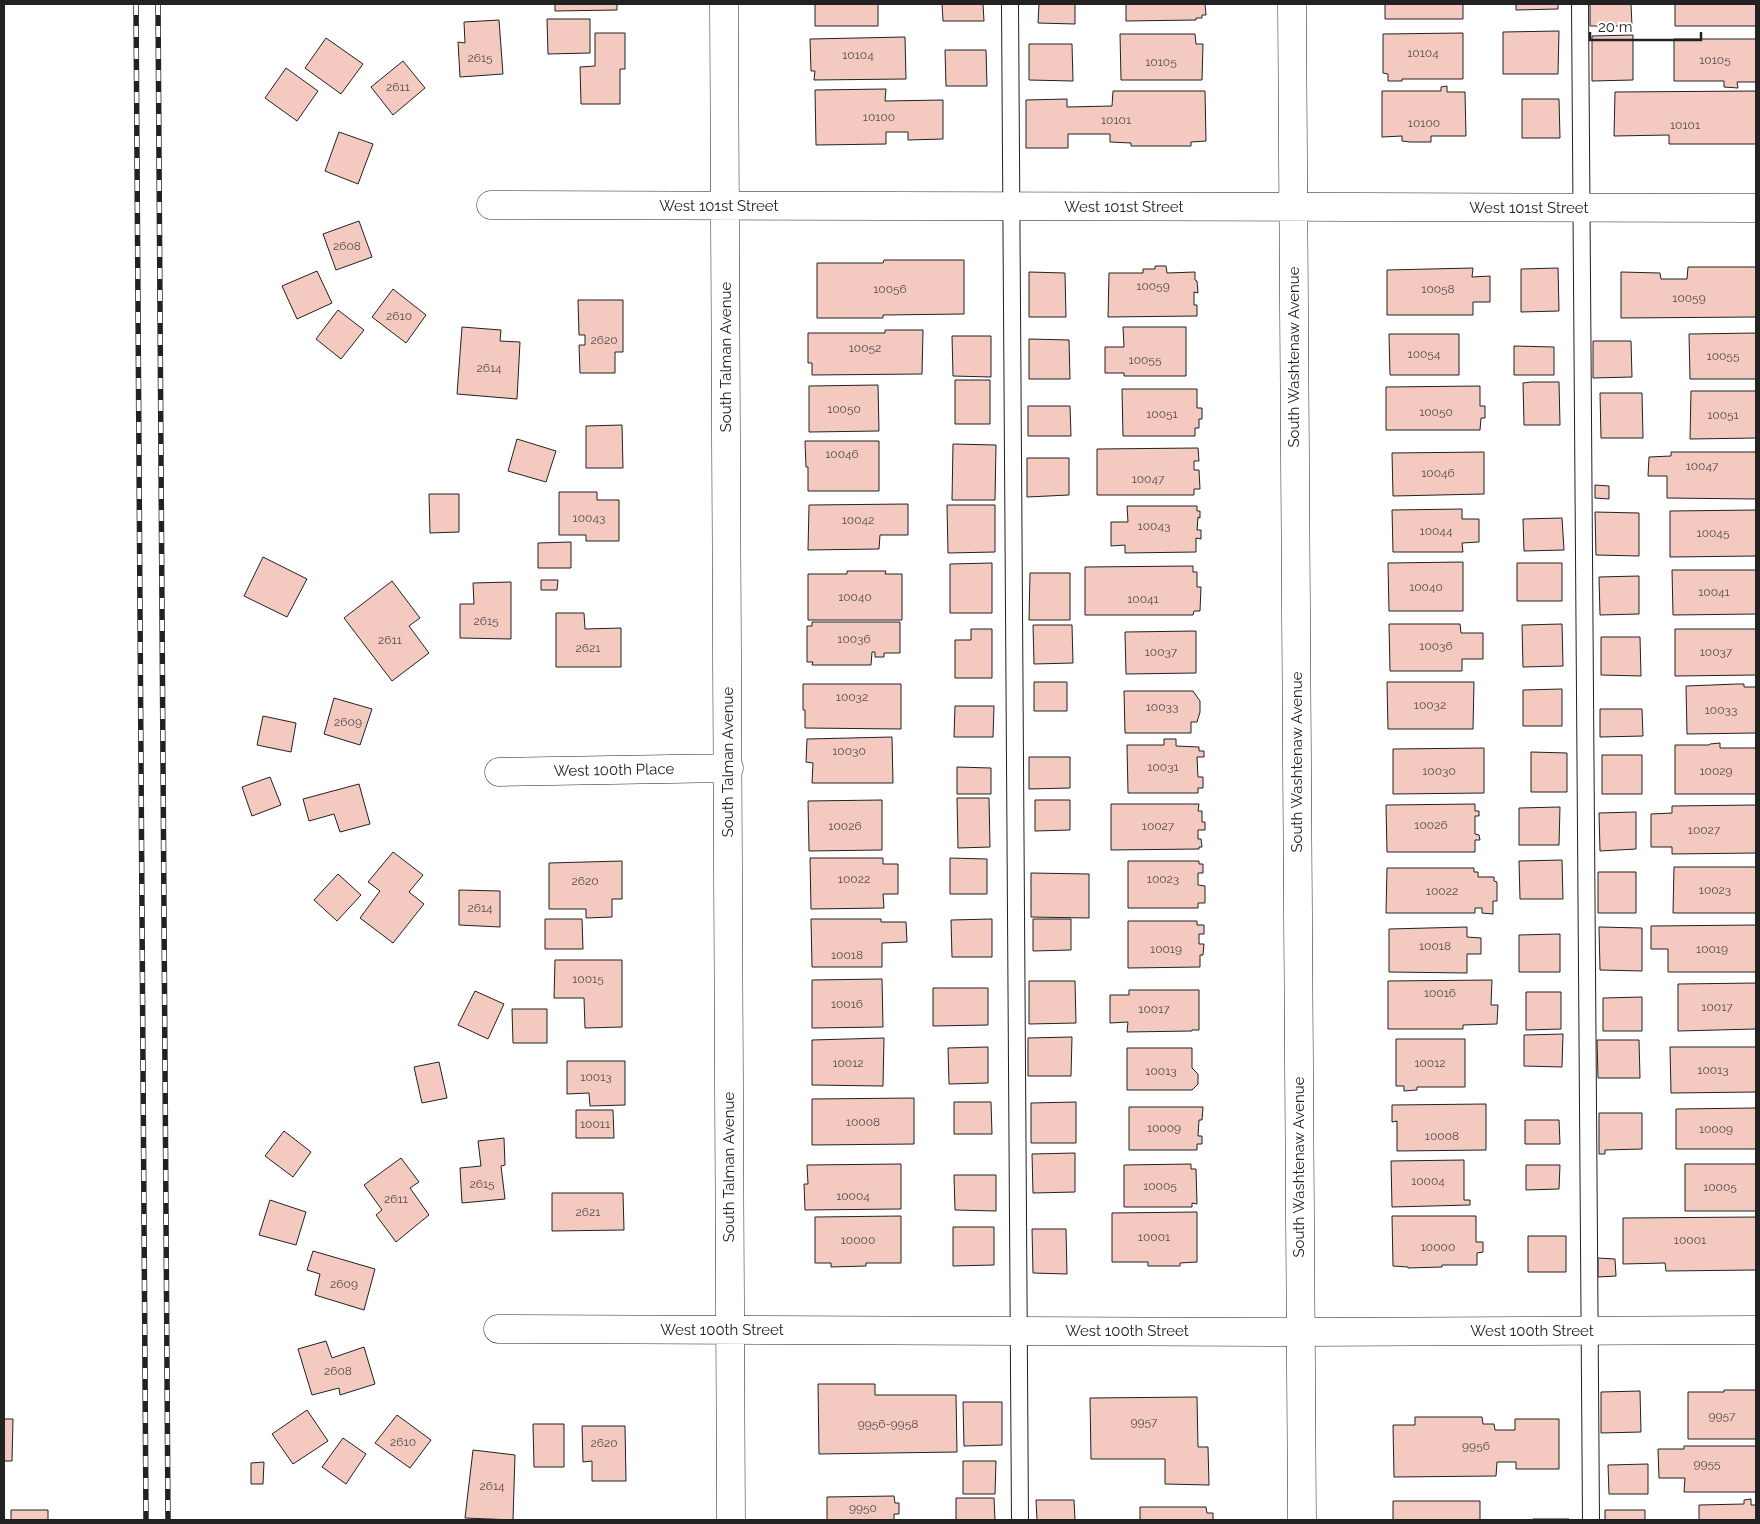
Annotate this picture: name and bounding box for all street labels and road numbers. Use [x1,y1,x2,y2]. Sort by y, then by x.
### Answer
street label: West 101st Street [659,197,779,215]
street label: West 101st Street [1064,198,1184,216]
street label: West 101st Street [1469,199,1589,217]
street label: South Washtenaw Avenue [1285,266,1303,448]
street label: South Talman Avenue [717,281,735,432]
street label: South Washtenaw Avenue [1288,671,1306,853]
street label: South Talman Avenue [719,686,737,837]
street label: West 100th Place [554,760,675,780]
street label: South Washtenaw Avenue [1290,1076,1308,1258]
street label: South Talman Avenue [720,1091,738,1242]
street label: West 100th Street [660,1321,784,1339]
street label: West 100th Street [1065,1322,1189,1340]
street label: West 100th Street [1470,1322,1594,1340]

